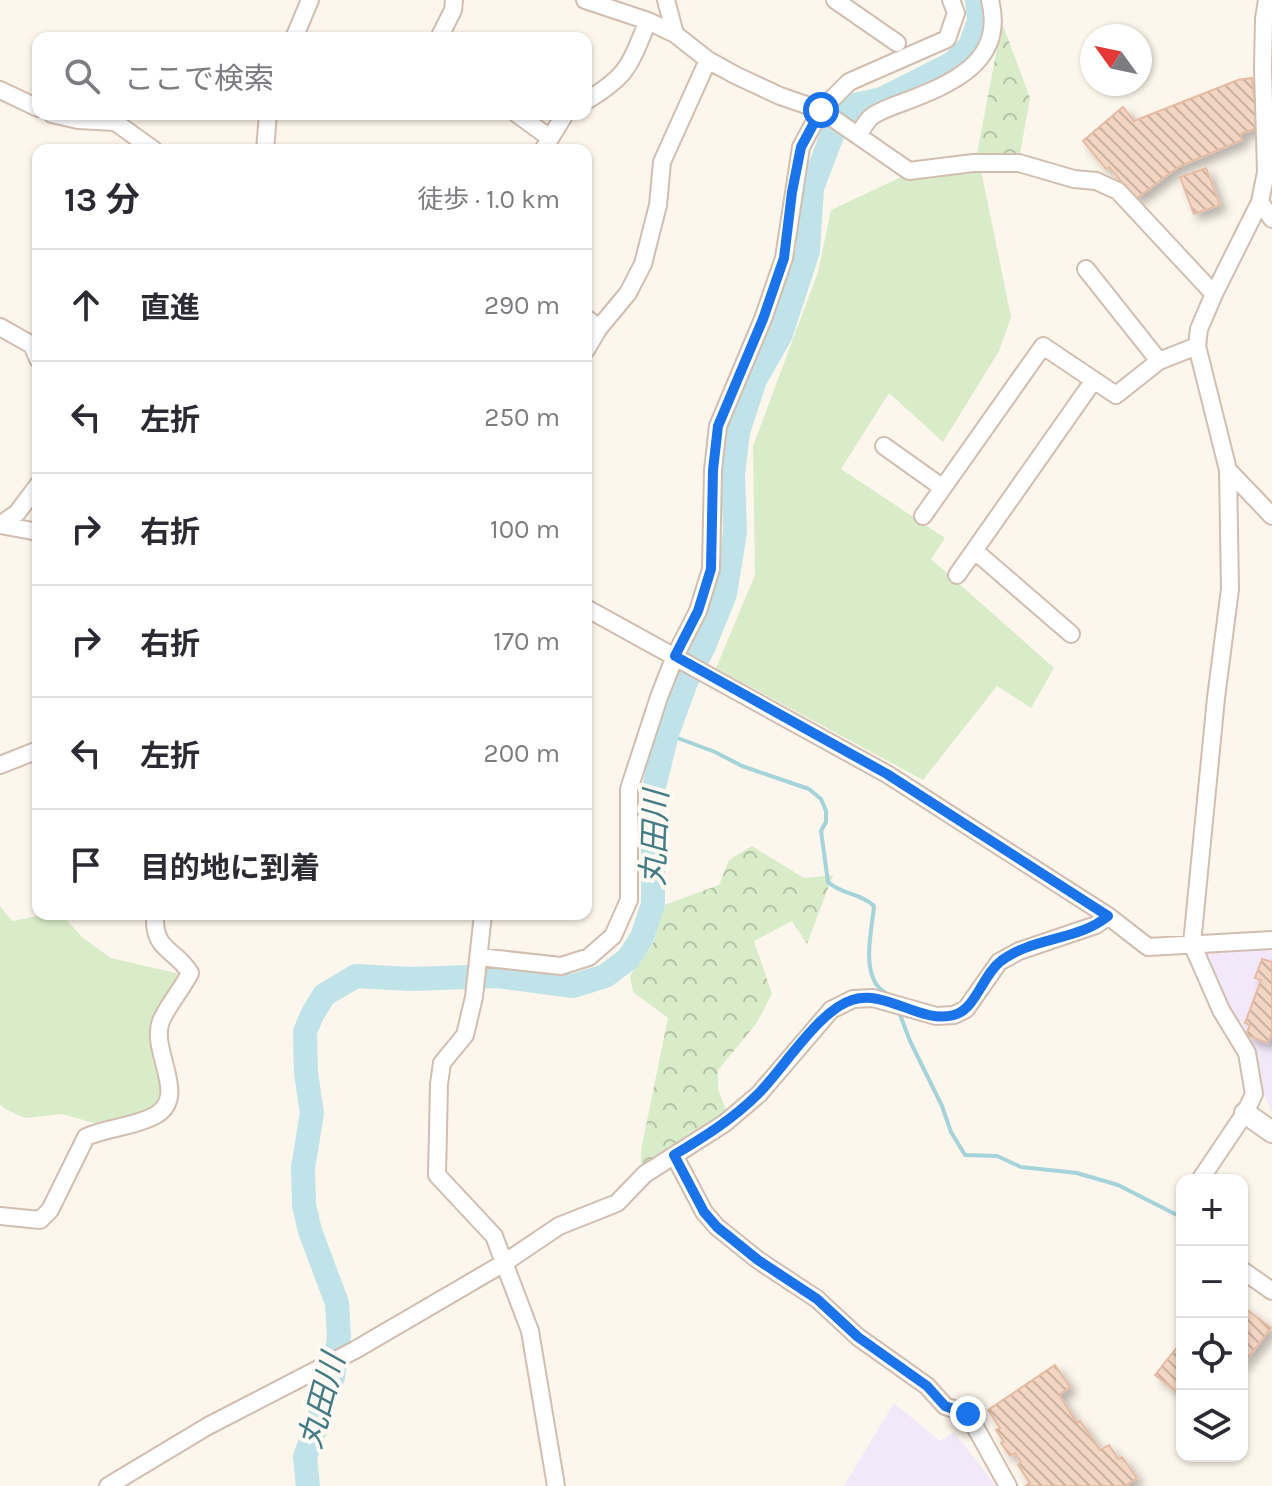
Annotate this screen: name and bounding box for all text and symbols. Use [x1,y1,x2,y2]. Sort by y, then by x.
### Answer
north arrow [1080,24,1152,96]
search box [32,32,592,120]
icon: search [60,54,104,98]
text: ここで検索 [124,61,274,97]
route start [803,92,839,128]
text: 13 分 [64,180,140,220]
text: 徒歩 · 1.0 km [417,184,560,215]
icon: ahead [64,283,108,327]
text: 直進 [140,290,200,326]
text: 290 m [484,290,560,321]
icon: left [64,395,108,439]
text: 左折 [140,402,200,438]
text: 250 m [484,402,560,433]
icon: right [64,507,108,551]
text: 右折 [140,514,200,550]
text: 100 m [490,514,560,545]
icon: right [64,619,108,663]
text: 右折 [140,626,200,662]
text: 170 m [493,626,560,657]
icon: left [64,731,108,775]
text: 左折 [140,738,200,774]
text: 200 m [484,738,560,769]
water label: 丸田川 [635,786,675,887]
icon: arrive [64,843,108,887]
text: 目的地に到着 [140,850,320,886]
map controls [1176,1174,1248,1462]
button: + [1176,1174,1248,1246]
button: − [1176,1246,1248,1318]
button: locate [1176,1318,1248,1390]
water label: 丸田川 [292,1347,353,1452]
button: layers [1176,1390,1248,1462]
route end [950,1396,986,1432]

